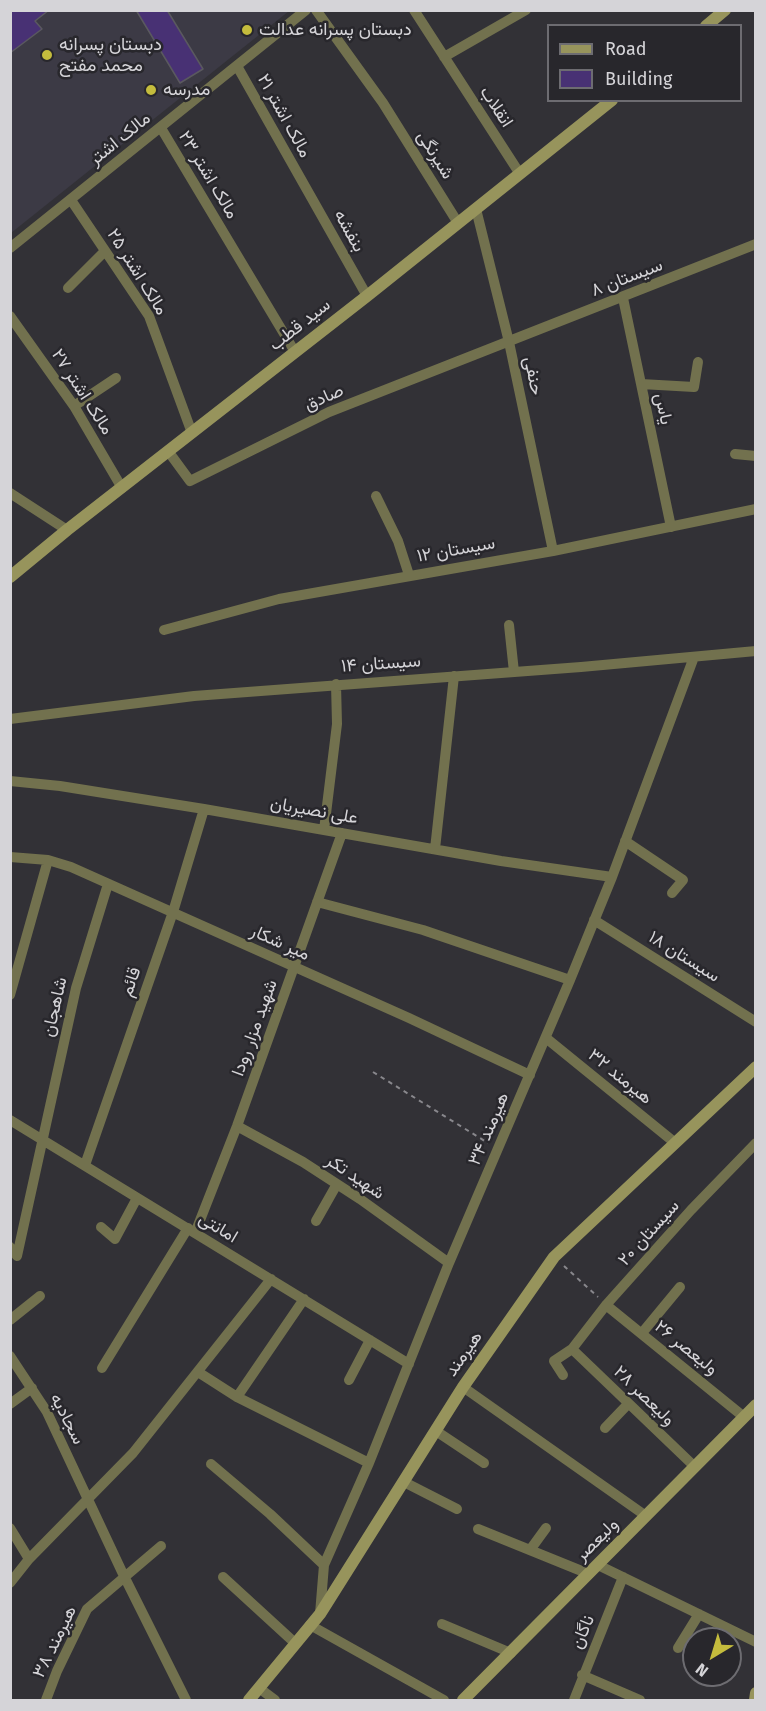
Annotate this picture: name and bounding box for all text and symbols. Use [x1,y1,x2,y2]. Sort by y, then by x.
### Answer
place label: دبستان پسرانه عدالت [259,19,412,41]
marker: دبستان پسرانه عدالت [240,23,254,37]
legend [547,24,742,102]
place label: دبستان پسرانه محمد مفتح [59,34,162,76]
text: Road [605,38,647,60]
marker: دبستان پسرانه محمد مفتح [40,48,54,62]
text: Building [605,68,672,90]
street label: مالک اشتر ۲۱ [252,70,316,162]
place label: مدرسه [163,79,210,101]
street label: انقلاب [475,82,517,132]
marker: مدرسه [144,83,158,97]
street label: مالک اشتر [85,108,155,170]
street label: مالک اشتر ۲۳ [173,127,243,223]
street label: شیرنگی [412,127,458,183]
street label: بنفشه [329,206,369,256]
street label: مالک اشتر ۲۵ [102,225,172,319]
street label: سیستان ۸ [588,254,666,302]
street label: سید قطب [265,294,335,356]
street label: مالک اشتر ۲۷ [46,345,118,439]
street label: حنفی [518,355,548,397]
street label: صادق [301,380,347,416]
street label: یاس [649,391,677,427]
street label: سیستان ۱۲ [415,532,497,568]
street label: سیستان ۱۴ [340,650,422,678]
street label: علی نصیریان [268,793,360,829]
street label: میر شکار [247,920,313,966]
street label: سیستان ۱۸ [644,927,724,987]
street label: قائم [116,964,146,1000]
street label: شاهجان [38,975,72,1039]
street label: شهید مزار رودا [228,977,282,1079]
street label: هیرمند ۳۲ [583,1045,657,1109]
street label: هیرمند ۳۴ [464,1089,514,1169]
street label: شهید تکر [322,1150,388,1204]
street label: سیستان ۲۰ [614,1195,684,1271]
street label: امانتی [195,1208,241,1248]
street label: ولیعصر ۲۶ [650,1316,722,1380]
street label: هیرمند [441,1327,487,1381]
street label: ولیعصر ۲۸ [609,1361,679,1431]
street label: سجادیه [45,1390,89,1448]
street label: ولیعصر [571,1514,623,1566]
street label: هیرمند ۳۸ [28,1602,82,1682]
street label: ناگان [566,1612,600,1652]
north arrow [682,1627,742,1687]
text: N [692,1659,712,1681]

